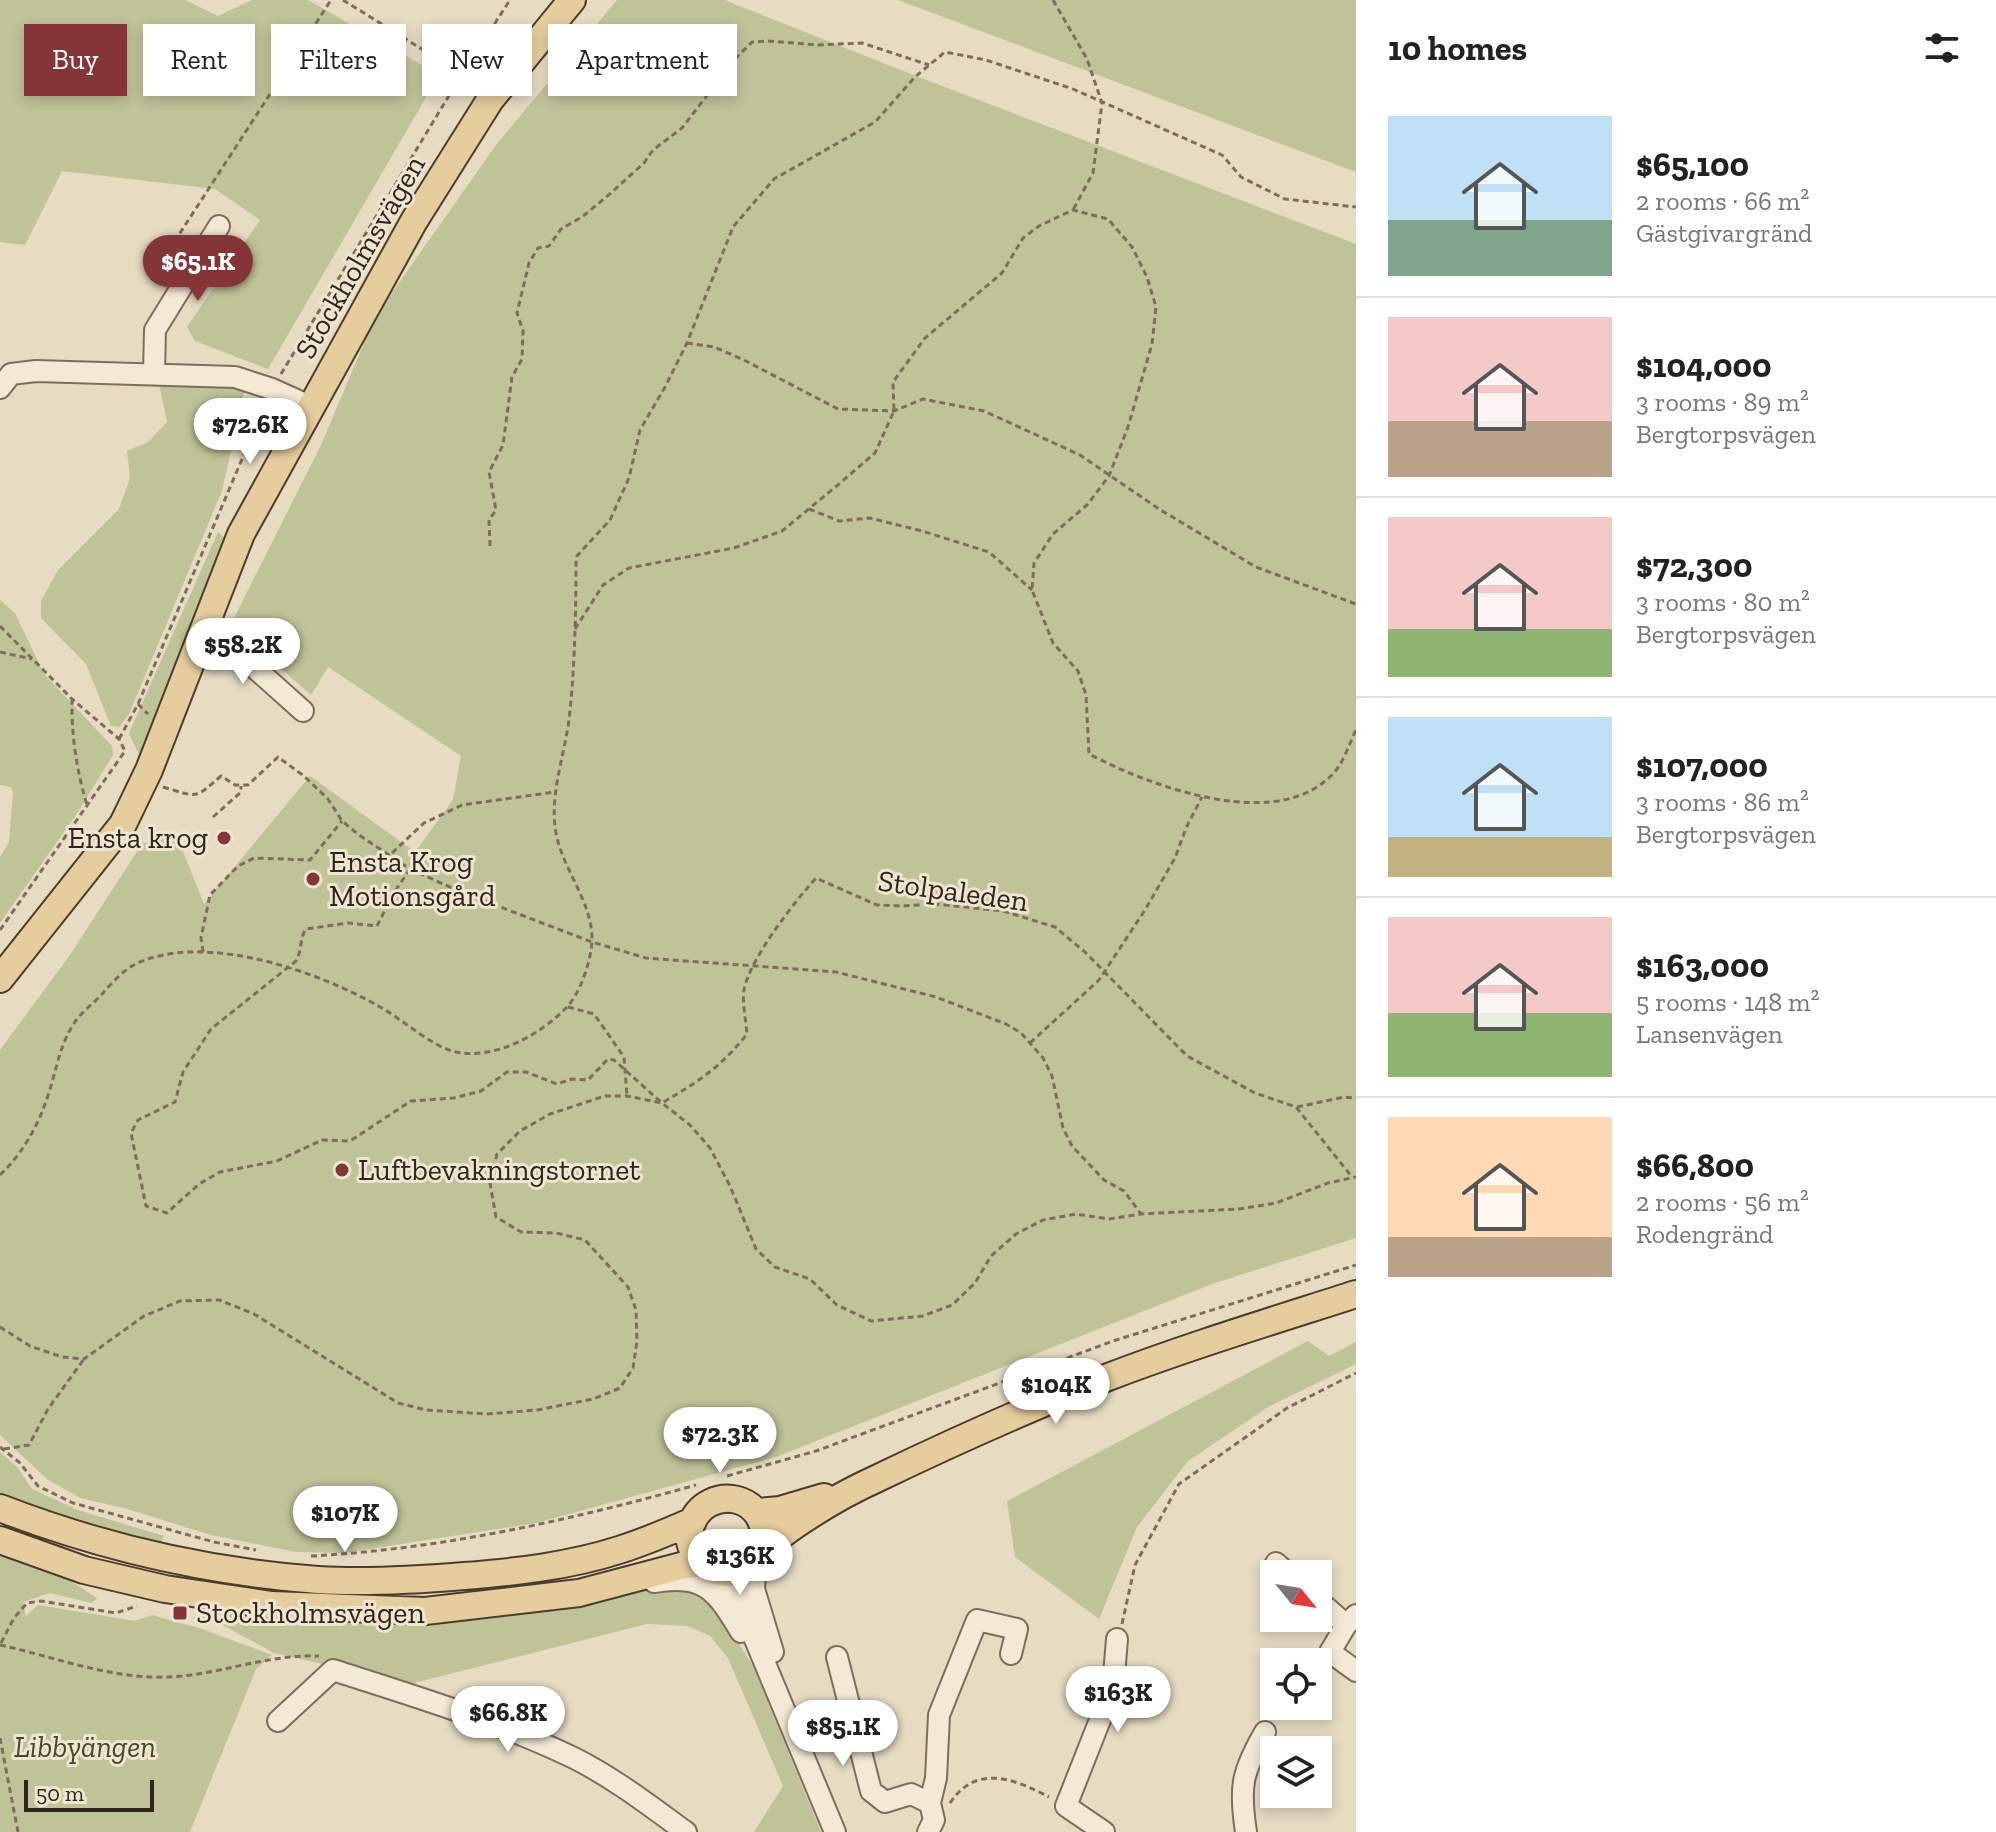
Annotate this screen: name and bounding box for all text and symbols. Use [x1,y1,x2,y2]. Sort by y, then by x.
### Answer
chip: Buy [24,24,127,96]
chip: Rent [143,24,255,96]
chip: Filters [271,24,406,96]
chip: New [422,24,532,96]
chip: Apartment [548,24,737,96]
icon: filters [1920,26,1964,70]
text: 10 homes [1388,28,1527,69]
text: $65,100 [1636,144,1749,185]
icon: home [1452,148,1548,244]
street label: Stockholmsvägen [287,149,433,365]
text: 2 rooms · 66 m² [1636,185,1809,217]
text: Gästgivargränd [1636,217,1812,249]
pin: $65.1K [133,235,263,303]
text: $65.1K [161,245,235,277]
text: $104,000 [1636,345,1772,386]
icon: home [1452,349,1548,445]
text: 3 rooms · 89 m² [1636,386,1809,418]
pin: $72.6K [185,398,315,466]
text: $72.6K [212,408,288,440]
text: Bergtorpsvägen [1636,418,1816,450]
text: $72,300 [1636,545,1753,586]
icon: home [1452,549,1548,645]
text: 3 rooms · 80 m² [1636,586,1810,618]
pin: $58.2K [178,618,308,686]
text: Bergtorpsvägen [1636,618,1816,650]
text: $58.2K [204,628,282,660]
text: $107,000 [1636,745,1768,786]
icon: home [1452,749,1548,845]
text: 3 rooms · 86 m² [1636,786,1809,818]
text: Bergtorpsvägen [1636,818,1816,850]
place label: Ensta krog [68,820,208,856]
marker: Ensta krog [215,829,233,847]
place label: Ensta Krog Motionsgård [329,844,496,914]
street label: Stolpaleden [876,863,1030,919]
marker: Ensta Krog Motionsgård [304,870,322,888]
text: $163,000 [1636,945,1769,986]
icon: home [1452,949,1548,1045]
text: 5 rooms · 148 m² [1636,986,1820,1018]
text: Lansenvägen [1636,1018,1783,1050]
text: $66,800 [1636,1145,1754,1186]
icon: home [1452,1149,1548,1245]
place label: Luftbevakningstornet [358,1152,640,1188]
marker: Luftbevakningstornet [333,1161,351,1179]
text: 2 rooms · 56 m² [1636,1186,1809,1218]
text: Rodengränd [1636,1218,1773,1250]
pin: $104K [1000,1358,1112,1426]
text: $104K [1021,1368,1091,1400]
pin: $72.3K [655,1407,785,1475]
text: $72.3K [682,1417,758,1449]
pin: $107K [289,1486,401,1554]
text: $107K [311,1496,379,1528]
pin: $136K [684,1529,796,1597]
text: $136K [706,1539,774,1571]
north arrow [1260,1560,1332,1632]
map controls [1260,1560,1332,1808]
place label: Stockholmsvägen [196,1595,425,1631]
marker: Stockholmsvägen [171,1604,189,1622]
button: locate [1260,1648,1332,1720]
pin: $163K [1062,1666,1174,1734]
text: $163K [1084,1676,1152,1708]
pin: $66.8K [443,1686,573,1754]
text: $66.8K [469,1696,547,1728]
pin: $85.1K [778,1700,908,1768]
text: $85.1K [806,1710,880,1742]
park label: Libbyängen [14,1729,156,1765]
button: layers [1260,1736,1332,1808]
scale bar [24,1776,154,1812]
text: 50 m [36,1780,84,1807]

